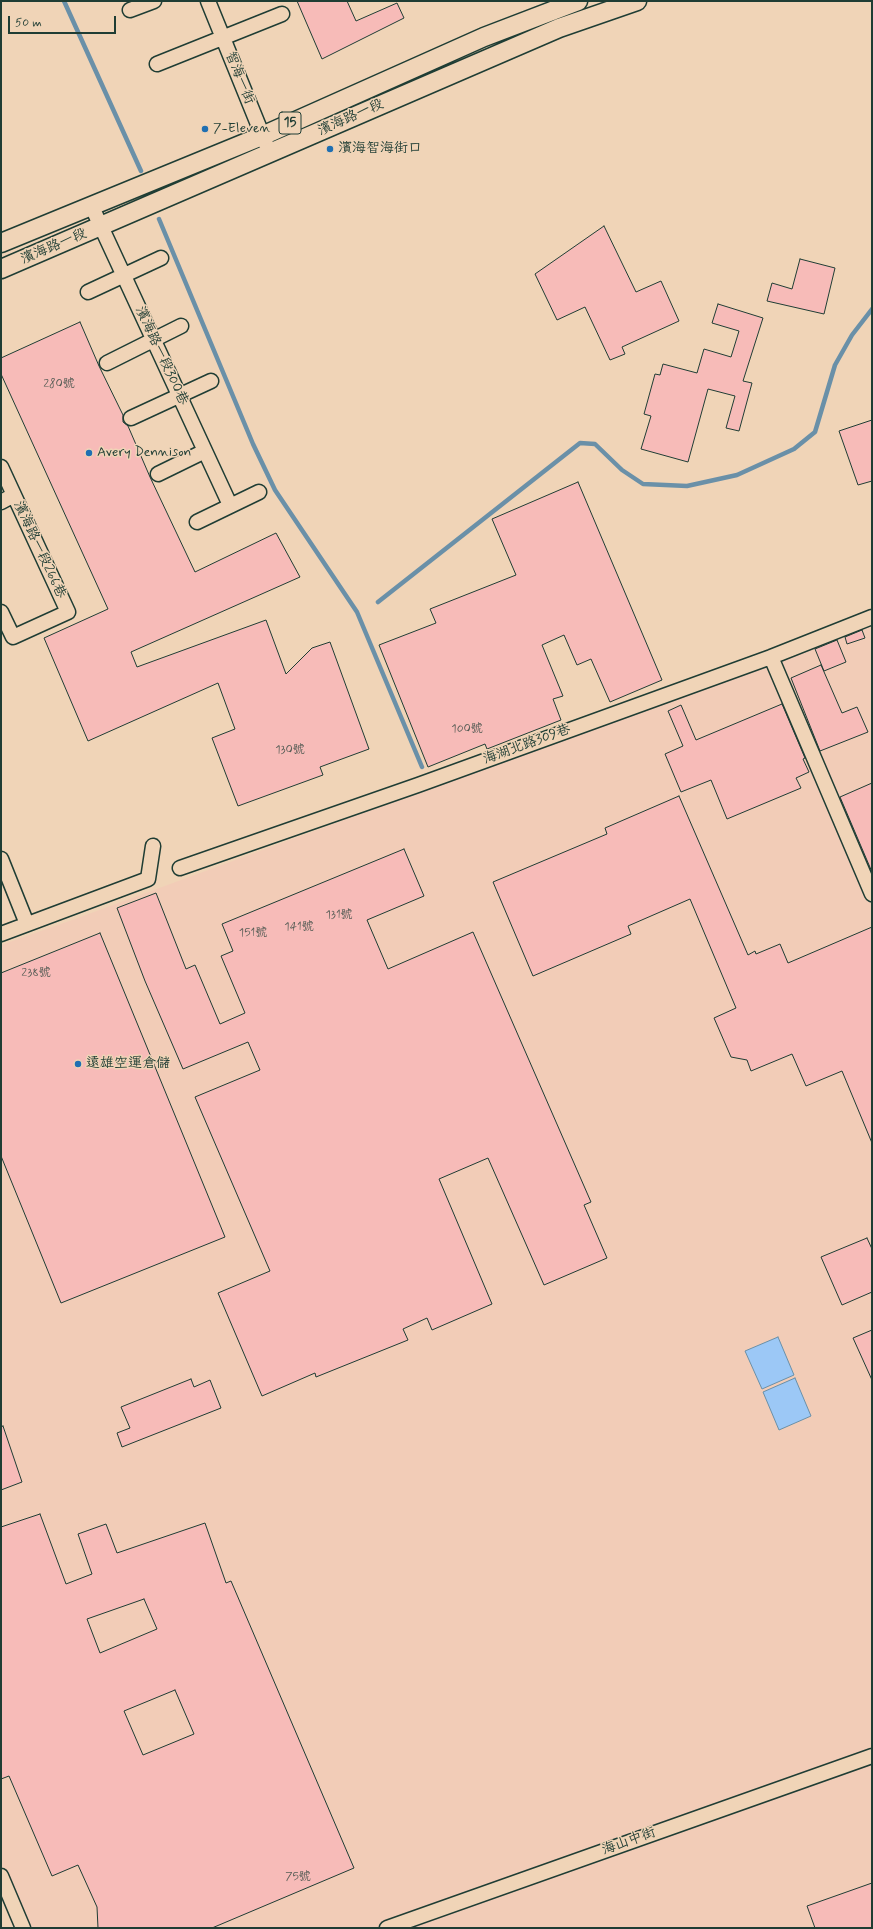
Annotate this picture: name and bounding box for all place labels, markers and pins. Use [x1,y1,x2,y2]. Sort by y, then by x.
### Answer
place label: 7-Eleven [213,121,271,137]
marker: 7-Eleven [200,124,210,134]
place label: 濱海智海街口 [338,141,422,157]
marker: 濱海智海街口 [325,144,335,154]
place label: Avery Dennison [97,445,191,461]
marker: Avery Dennison [84,448,94,458]
place label: 遠雄空運倉儲 [86,1056,170,1072]
marker: 遠雄空運倉儲 [73,1059,83,1069]

